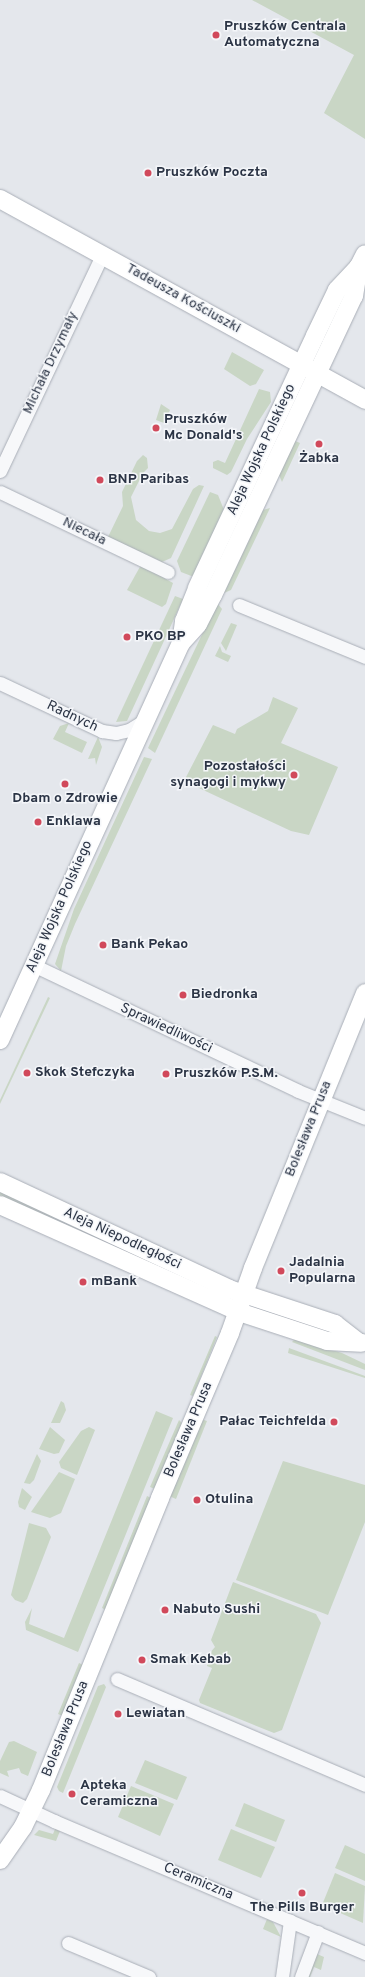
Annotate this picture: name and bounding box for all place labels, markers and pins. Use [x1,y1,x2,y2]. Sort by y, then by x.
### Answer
place label: Pruszków Centrala Automatyczna [224,19,346,52]
marker: Pruszków Centrala Automatyczna [211,30,221,40]
place label: Pruszków Poczta [156,165,268,181]
marker: Pruszków Poczta [143,168,153,178]
place label: Pruszków Mc Donald's [164,412,243,444]
marker: Pruszków Mc Donald's [151,423,161,433]
marker: Żabka [314,439,324,449]
place label: Żabka [299,451,339,467]
place label: BNP Paribas [108,472,189,488]
marker: BNP Paribas [95,475,105,485]
place label: PKO BP [135,629,186,645]
marker: PKO BP [122,632,132,642]
place label: Pozostałości synagogi i mykwy [170,759,286,792]
marker: Pozostałości synagogi i mykwy [289,770,299,780]
marker: Dbam o Zdrowie [60,779,70,789]
place label: Dbam o Zdrowie [12,791,118,807]
place label: Enklawa [46,814,101,830]
marker: Enklawa [33,817,43,827]
place label: Bank Pekao [111,937,188,953]
marker: Bank Pekao [98,940,108,950]
place label: Biedronka [191,987,258,1003]
marker: Biedronka [178,990,188,1000]
place label: Skok Stefczyka [35,1065,135,1081]
place label: Pruszków P.S.M. [174,1066,278,1082]
marker: Skok Stefczyka [22,1068,32,1078]
marker: Pruszków P.S.M. [161,1069,171,1079]
place label: Jadalnia Popularna [289,1255,356,1288]
marker: Jadalnia Popularna [276,1266,286,1276]
place label: mBank [91,1274,137,1290]
marker: mBank [78,1277,88,1287]
place label: Pałac Teichfelda [219,1414,326,1430]
marker: Pałac Teichfelda [329,1417,339,1427]
place label: Otulina [205,1492,253,1508]
marker: Otulina [192,1495,202,1505]
place label: Nabuto Sushi [173,1602,260,1618]
marker: Nabuto Sushi [160,1605,170,1615]
place label: Smak Kebab [150,1652,231,1668]
marker: Smak Kebab [137,1655,147,1665]
place label: Lewiatan [126,1706,185,1722]
marker: Lewiatan [113,1709,123,1719]
place label: Apteka Ceramiczna [80,1778,158,1810]
marker: Apteka Ceramiczna [67,1789,77,1799]
marker: The Pills Burger [297,1888,307,1898]
place label: The Pills Burger [250,1900,354,1916]

